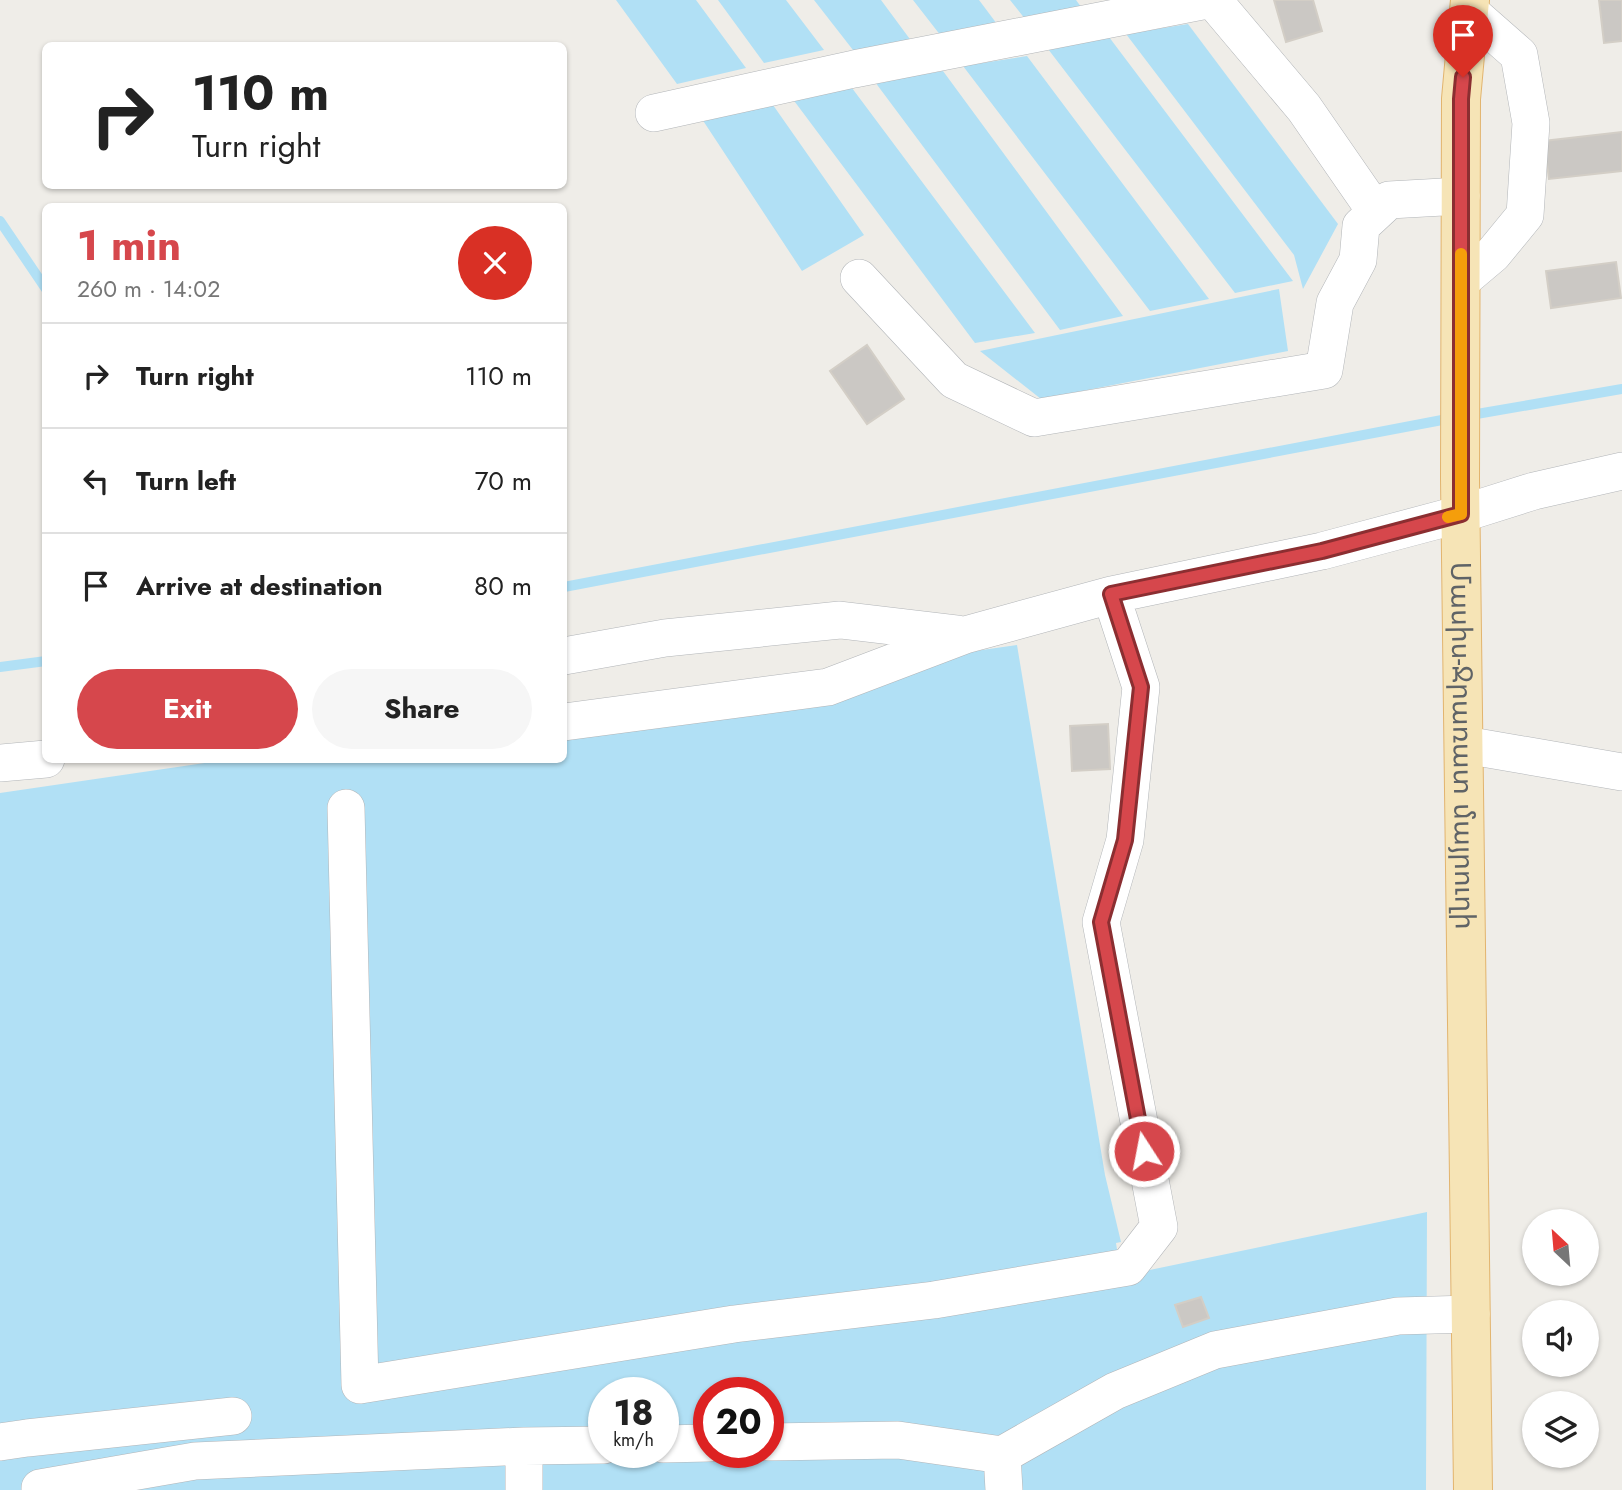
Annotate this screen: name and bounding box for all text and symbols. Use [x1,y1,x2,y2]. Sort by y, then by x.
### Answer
pin [1433,5,1493,77]
icon: arrive [1444,16,1482,54]
text: 110 m [192,58,329,128]
icon: right [77,70,168,161]
text: Turn right [192,123,321,169]
text: 1 min [77,215,181,276]
button: close [458,226,532,300]
text: 260 m · 14:02 [77,272,220,306]
icon: right [77,357,115,395]
text: Turn right [136,357,254,395]
text: 110 m [465,357,532,395]
icon: left [77,462,115,500]
text: Turn left [136,462,236,500]
text: 70 m [475,462,532,500]
street label: Մասիս-Ջրառատ մայրուղի [1440,561,1486,930]
icon: arrive [77,567,115,605]
text: Arrive at destination [136,567,383,605]
text: 80 m [474,567,532,605]
button: Exit [77,669,298,749]
button: Share [312,669,532,749]
position arrow [1107,1114,1181,1188]
north arrow [1522,1209,1600,1286]
map controls [1522,1209,1599,1468]
button: sound [1522,1300,1599,1377]
speed limit sign: 20 [693,1377,784,1468]
text: 18 [614,1388,653,1438]
button: layers [1522,1391,1599,1468]
text: km/h [613,1427,654,1453]

